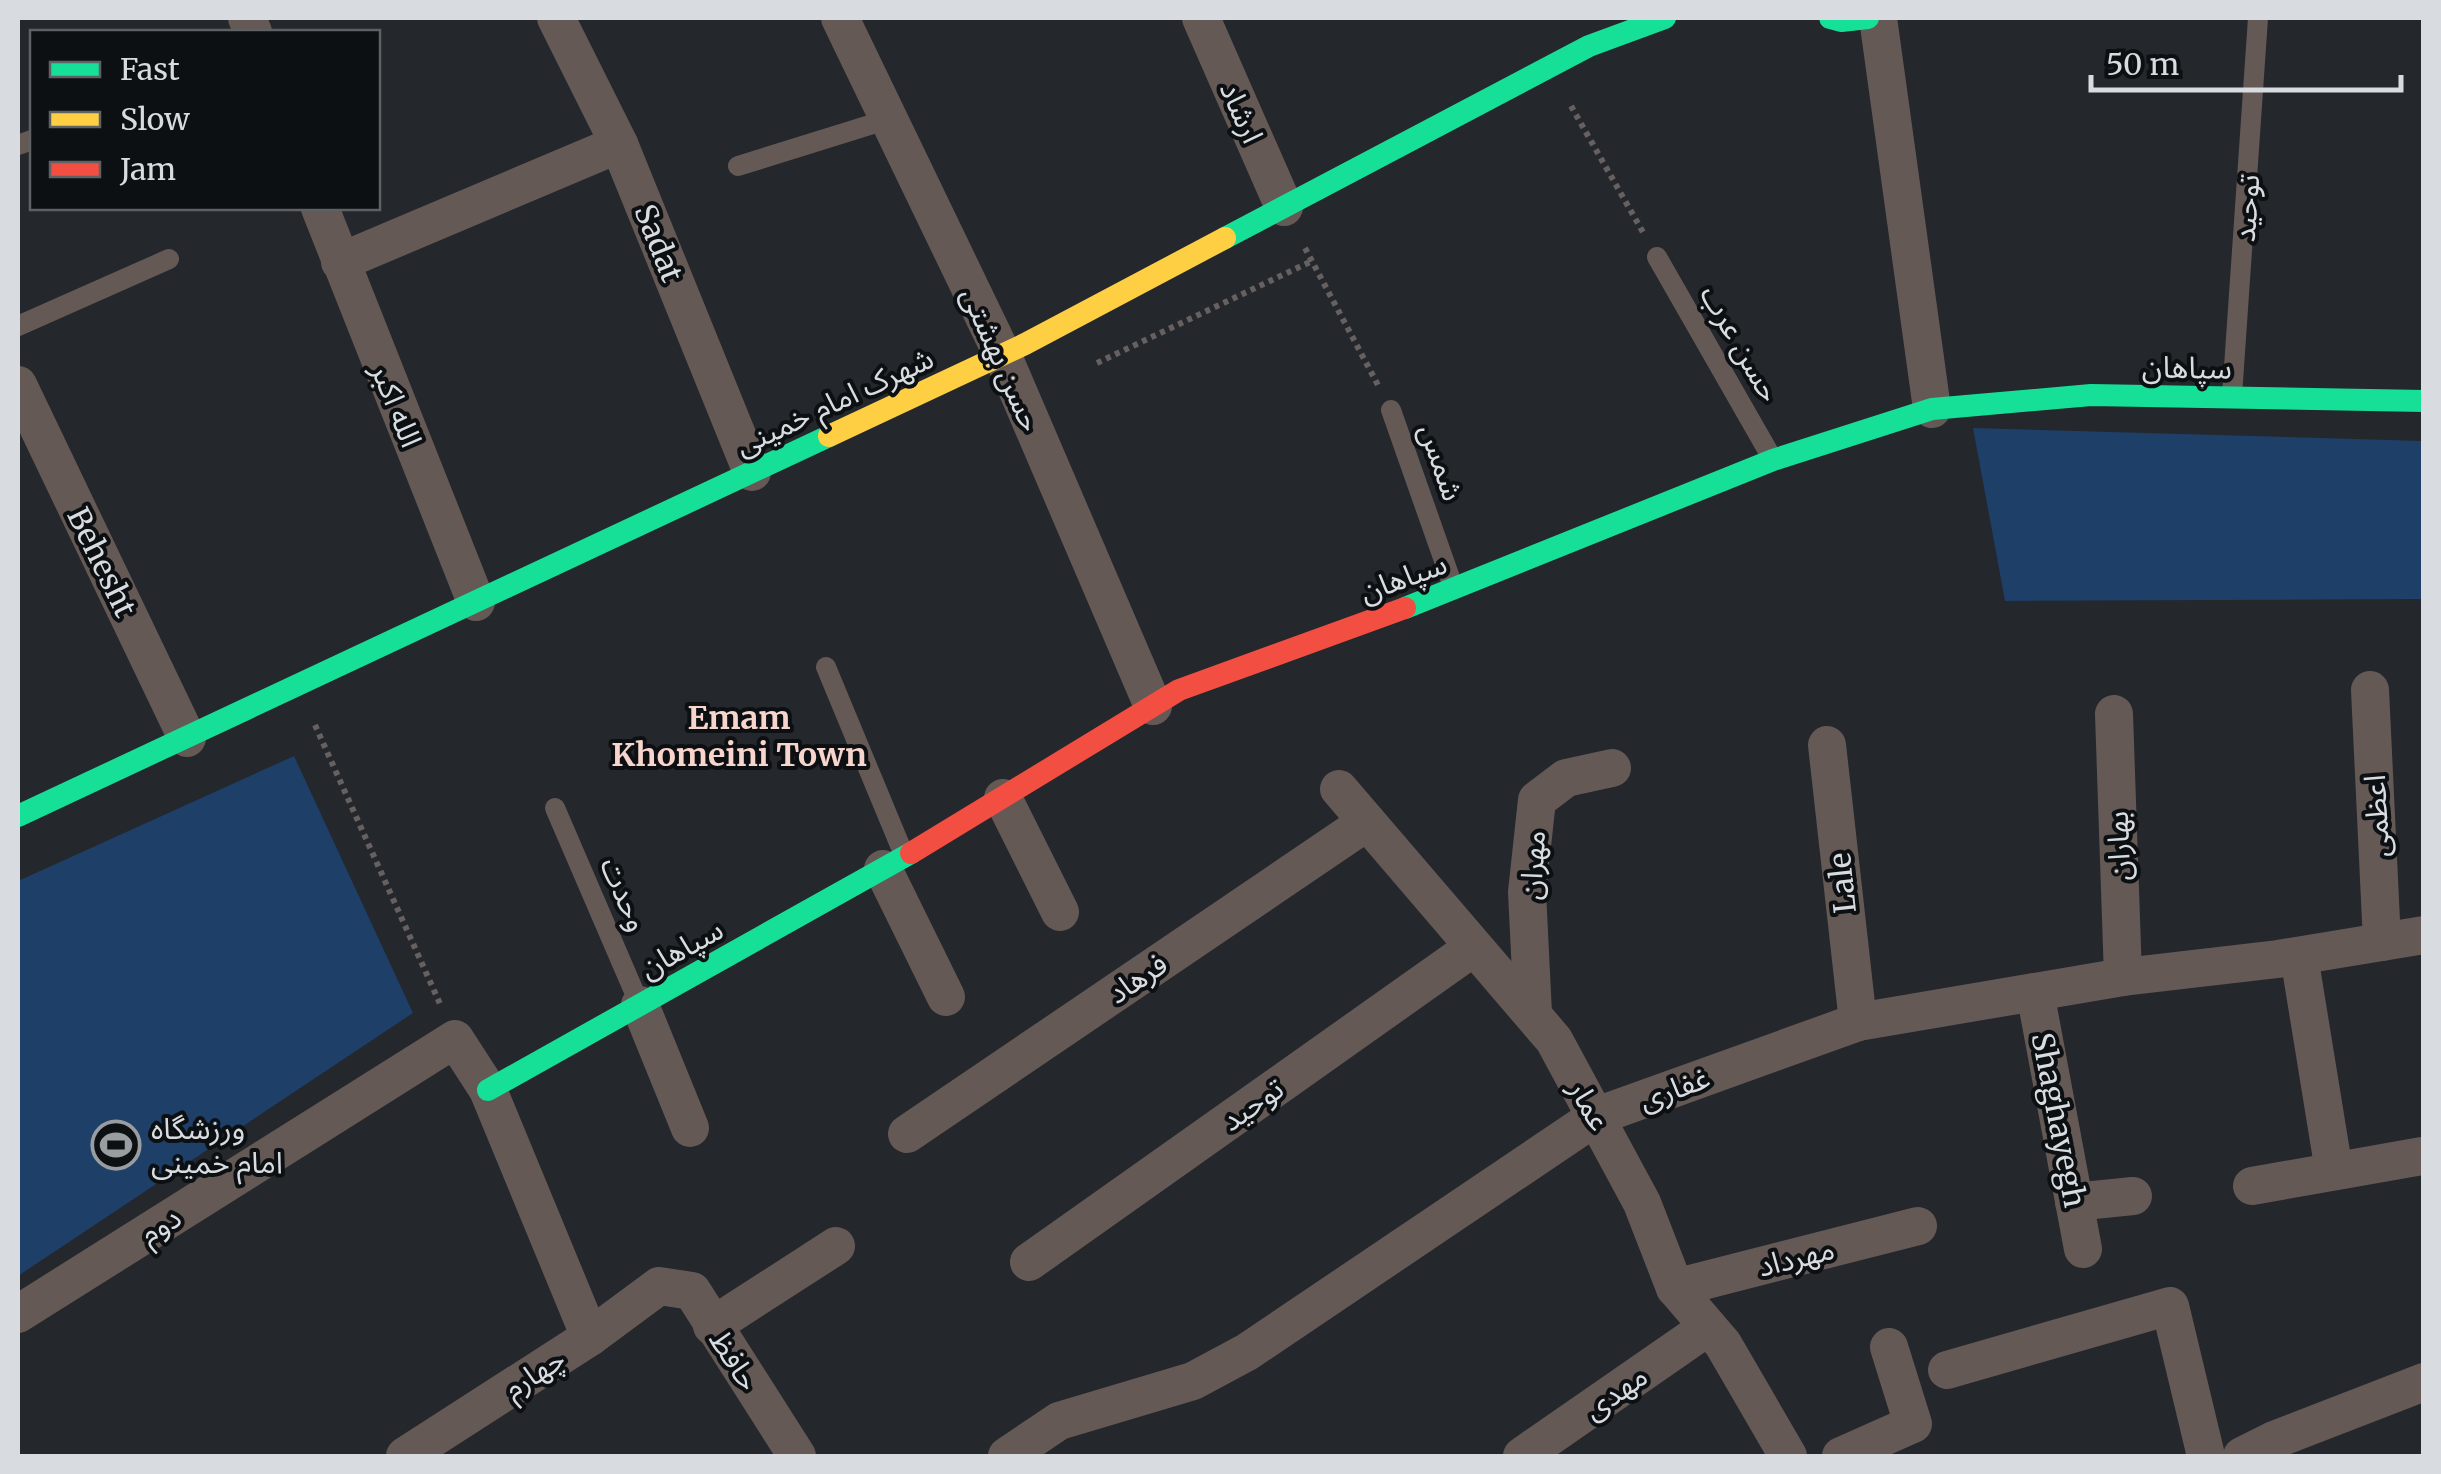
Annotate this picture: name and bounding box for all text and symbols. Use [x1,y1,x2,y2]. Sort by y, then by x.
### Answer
legend [30,30,380,210]
scale bar [2091,30,2401,92]
text: 50 m [2106,45,2179,83]
text: Fast [120,50,180,88]
street label: ارشاد [1212,75,1272,149]
text: Slow [120,100,190,138]
text: Jam [119,150,176,188]
street label: توحید [2225,173,2267,243]
street label: Sadat [626,199,692,288]
street label: حسن عرب [1692,278,1790,408]
street label: حسن بهشتی [953,281,1051,437]
street label: شهرک امام خمینی [729,338,941,467]
street label: سپاهان [2142,347,2232,388]
street label: الله اکبر [363,356,431,453]
street label: شمس [1411,418,1473,506]
street label: Behesht [59,501,145,623]
street label: سپاهان [1354,544,1452,611]
district label: Emam Khomeini Town [611,698,867,775]
street label: اعظمی [2355,774,2397,858]
street label: بهاران [2098,810,2138,882]
street label: مهران [1511,829,1553,901]
street label: وحدت [592,851,658,937]
street label: Lale [1820,851,1864,915]
street label: سپاهان [632,910,730,988]
street label: فرهاد [1100,944,1174,1012]
street label: Shaghayegh [2023,1029,2095,1211]
street label: غفاری [1633,1058,1715,1118]
street label: توحید [1213,1069,1291,1139]
street label: عمار [1560,1072,1619,1137]
place label: ورزشگاه امام خمینی [151,1109,283,1185]
sports icon: ورزشگاه امام خمینی [90,1119,142,1171]
street label: دوم [132,1198,190,1256]
street label: مهرداد [1754,1229,1838,1285]
street label: حافظ [701,1322,769,1398]
street label: چهارم [496,1339,574,1410]
street label: مهدی [1576,1356,1654,1428]

